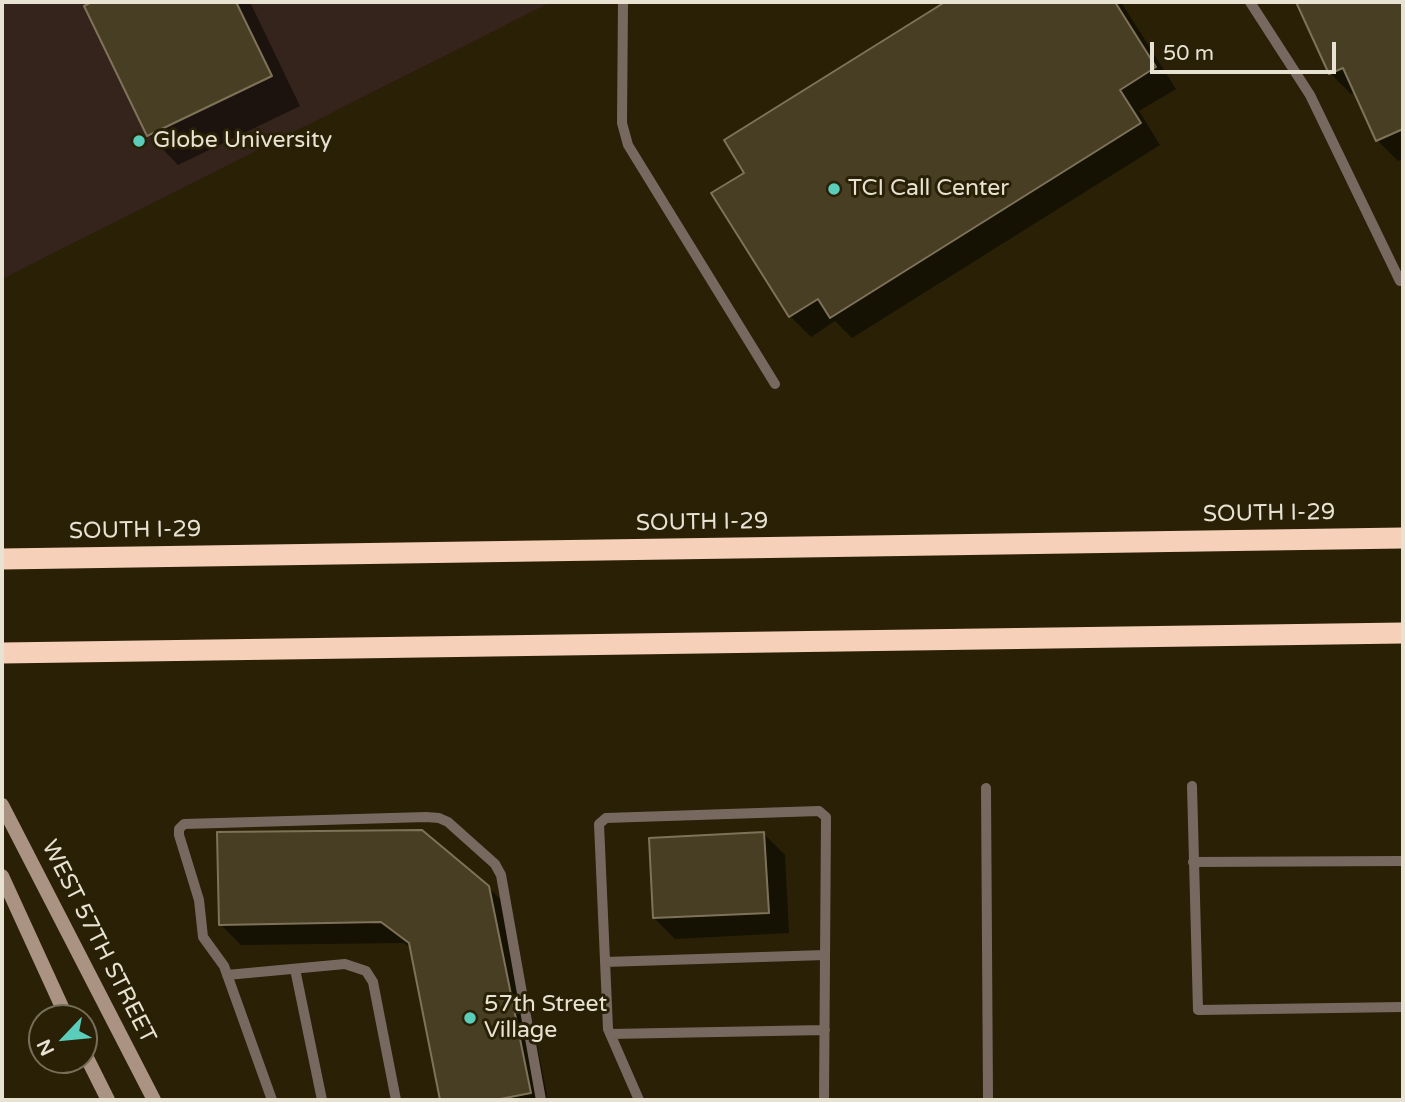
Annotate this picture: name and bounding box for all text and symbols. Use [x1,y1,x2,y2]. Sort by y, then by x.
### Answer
scale bar [1153,28,1338,72]
text: 50 m [1163,41,1214,66]
place label: Globe University [153,127,332,155]
marker: Globe University [131,133,147,149]
place label: TCI Call Center [848,175,1009,203]
marker: TCI Call Center [826,181,842,197]
street label: SOUTH I-29 [1203,499,1335,529]
street label: SOUTH I-29 [636,508,768,538]
street label: SOUTH I-29 [69,516,201,546]
street label: WEST 57TH STREET [35,836,161,1048]
place label: 57th Street Village [484,991,607,1045]
north arrow [28,1004,98,1074]
marker: 57th Street Village [462,1010,478,1026]
text: N [33,1036,59,1059]

